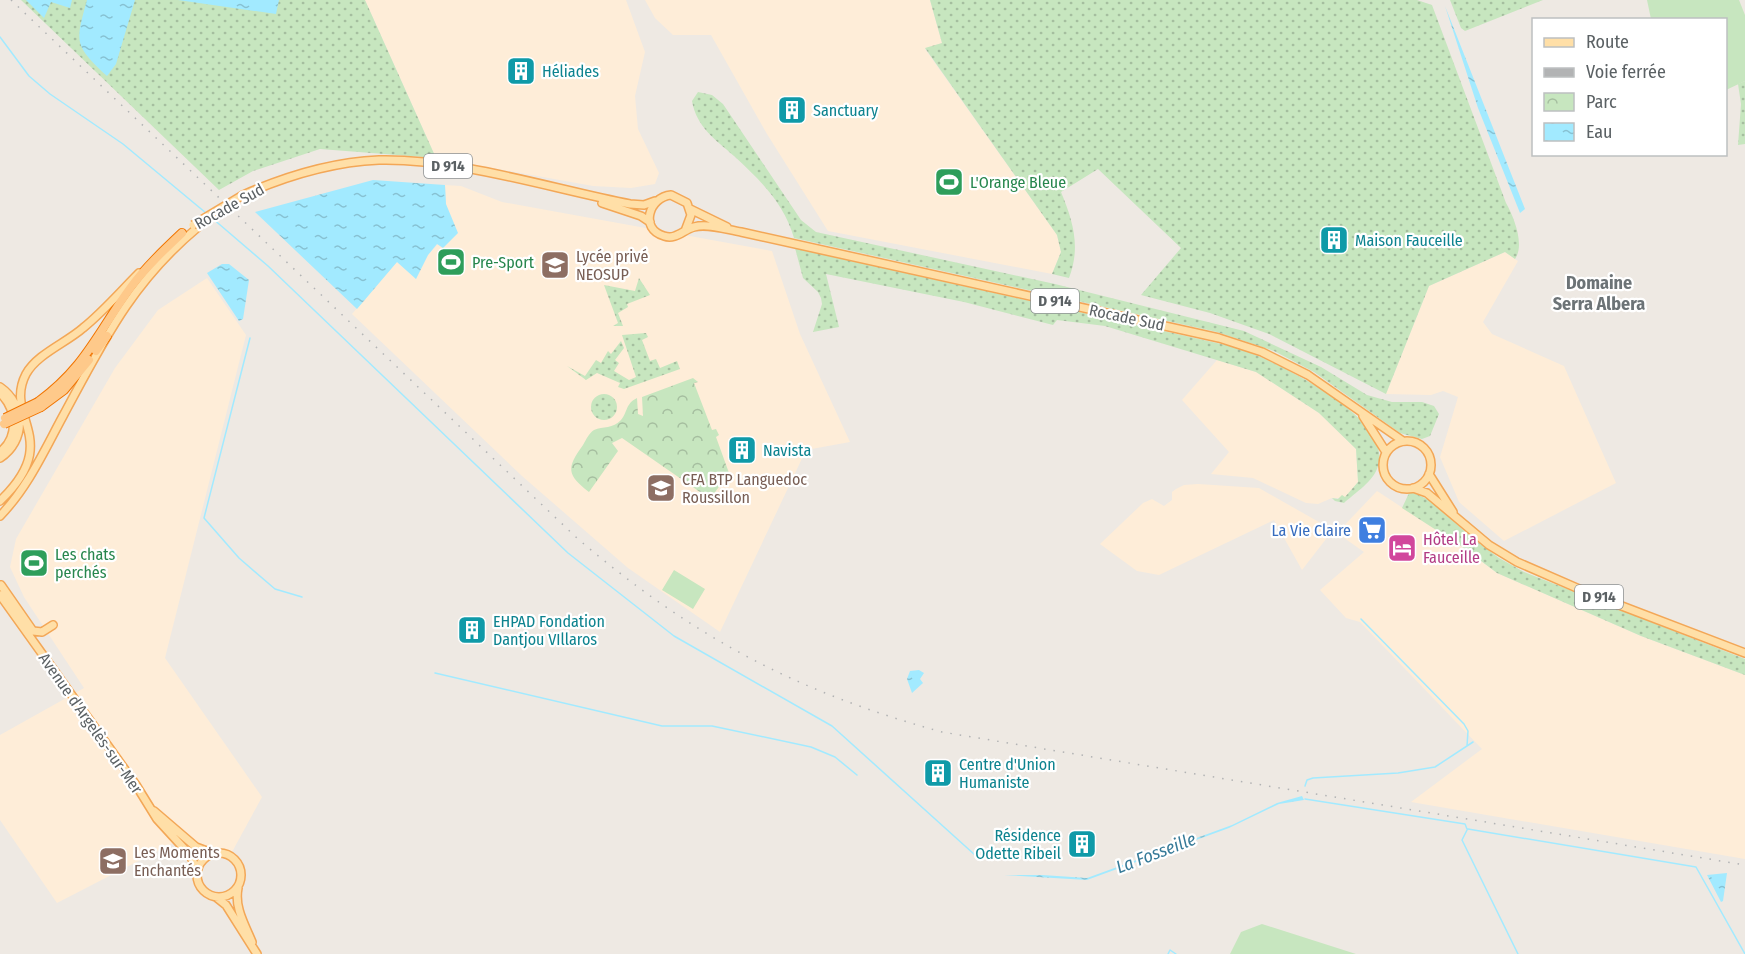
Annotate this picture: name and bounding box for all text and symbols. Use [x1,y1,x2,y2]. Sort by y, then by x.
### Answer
legend [1532,18,1727,156]
text: Route [1586,31,1629,53]
building icon: Héliades [505,55,537,87]
text: Voie ferrée [1586,61,1666,83]
place label: Héliades [542,62,599,81]
text: Parc [1586,91,1617,113]
building icon: Sanctuary [776,94,808,126]
place label: Sanctuary [813,101,879,120]
text: Eau [1586,121,1612,143]
road number: D 914 [424,154,472,178]
sports icon: L'Orange Bleue [933,166,965,198]
place label: L'Orange Bleue [970,173,1066,192]
street label: Rocade Sud [191,180,267,233]
building icon: Maison Fauceille [1318,224,1350,256]
place label: Maison Fauceille [1355,231,1463,250]
sports icon: Pre-Sport [435,246,467,278]
place label: Lycée privé NEOSUP [576,247,648,284]
school or university icon: Lycée privé NEOSUP [539,249,571,281]
place label: Pre-Sport [472,253,535,272]
district label: Domaine Serra Albera [1553,272,1645,315]
road number: D 914 [1031,289,1079,313]
street label: Rocade Sud [1087,300,1166,335]
building icon: Navista [726,434,758,466]
place label: Navista [763,441,811,460]
place label: CFA BTP Languedoc Roussillon [682,470,807,507]
school or university icon: CFA BTP Languedoc Roussillon [645,472,677,504]
supermarket icon: La Vie Claire [1356,514,1388,546]
place label: La Vie Claire [1272,521,1351,540]
place label: Hôtel La Fauceille [1423,530,1480,567]
hotel icon: Hôtel La Fauceille [1386,532,1418,564]
place label: Les chats perchés [55,545,116,582]
sports icon: Les chats perchés [18,547,50,579]
road number: D 914 [1575,585,1623,609]
place label: EHPAD Fondation Dantjou VIllaros [493,612,605,649]
building icon: EHPAD Fondation Dantjou VIllaros [456,614,488,646]
street label: Avenue d'Argelès-sur-Mer [35,649,147,798]
place label: Centre d'Union Humaniste [959,755,1056,792]
building icon: Centre d'Union Humaniste [922,757,954,789]
place label: Résidence Odette Ribeil [975,826,1061,863]
building icon: Résidence Odette Ribeil [1066,828,1098,860]
water label: La Fosseille [1113,828,1199,878]
place label: Les Moments Enchantés [134,843,220,880]
school or university icon: Les Moments Enchantés [97,845,129,877]

